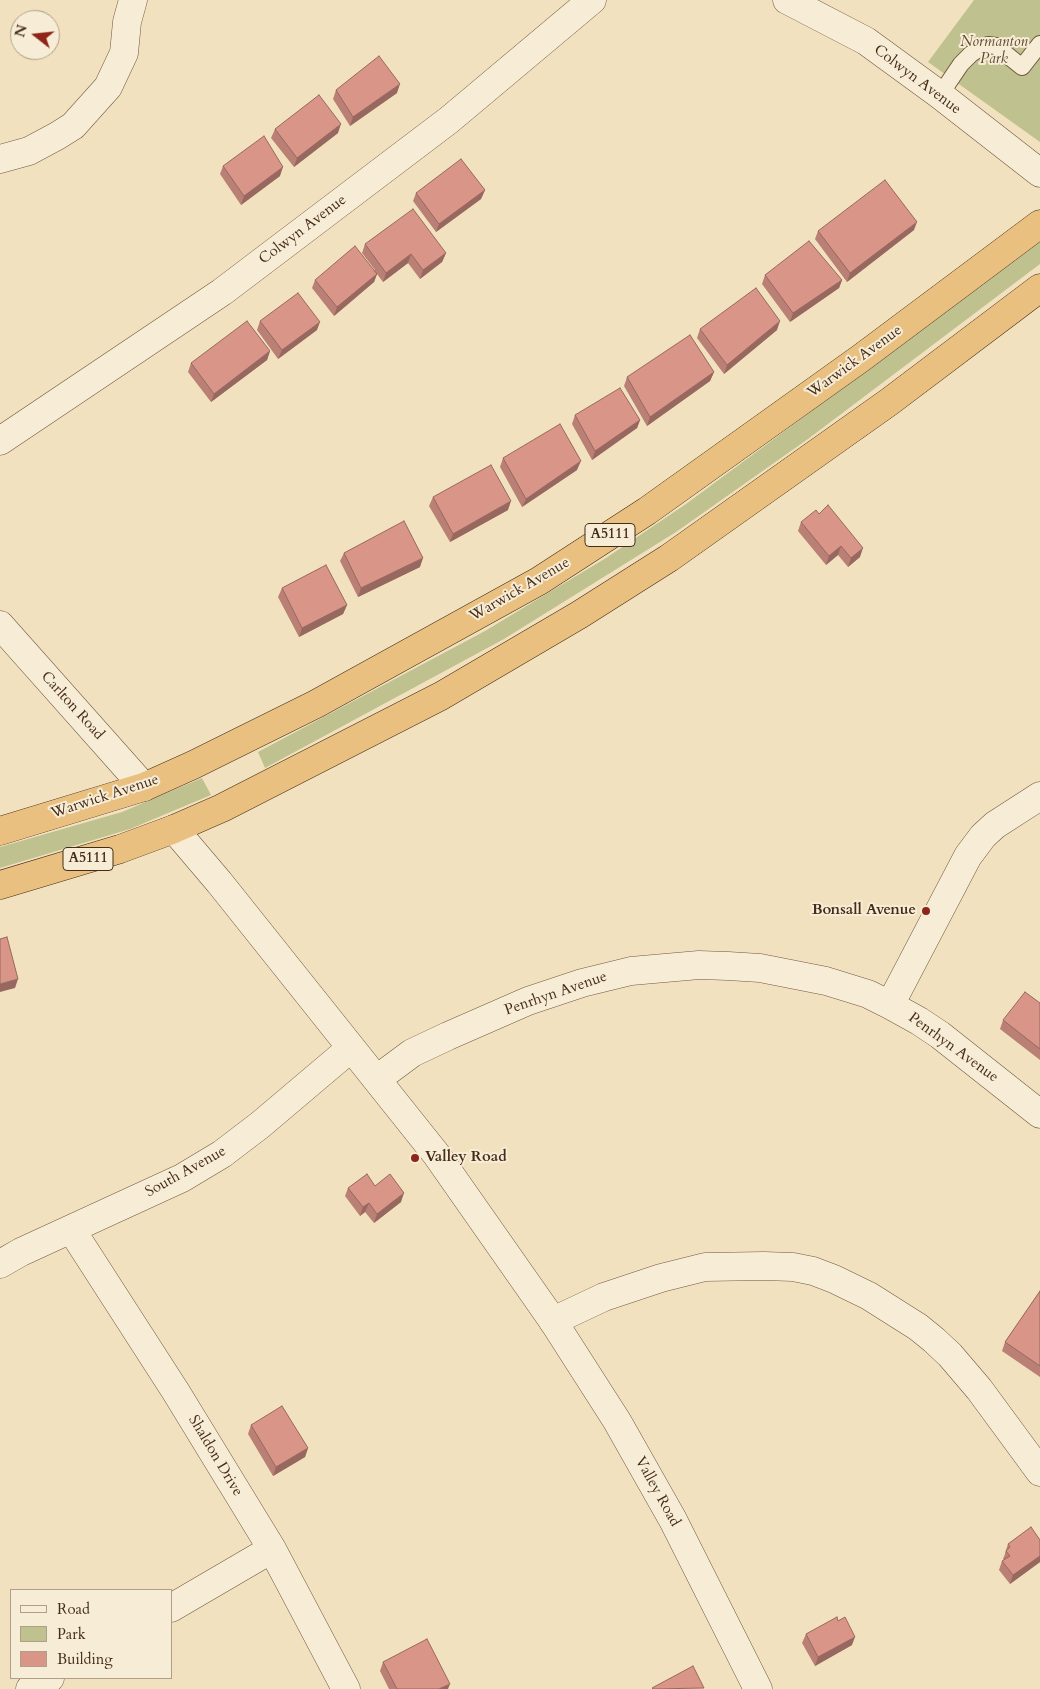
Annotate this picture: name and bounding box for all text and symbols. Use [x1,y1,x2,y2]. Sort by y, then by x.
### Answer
north arrow [10,10,60,60]
text: N [10,23,32,39]
park label: Normanton Park [960,34,1028,69]
street label: Colwyn Avenue [870,41,964,119]
street label: Colwyn Avenue [256,191,350,269]
street label: Warwick Avenue [804,322,906,402]
road number: A5111 [585,524,635,546]
street label: Warwick Avenue [467,554,573,626]
street label: Carlton Road [37,668,107,744]
street label: Warwick Avenue [49,771,161,823]
road number: A5111 [63,848,113,871]
place label: Bonsall Avenue [812,902,916,920]
marker: Bonsall Avenue [920,905,932,917]
street label: Penrhyn Avenue [502,968,610,1020]
street label: Penrhyn Avenue [904,1009,1002,1087]
street label: South Avenue [142,1142,230,1202]
place label: Valley Road [425,1149,507,1167]
marker: Valley Road [409,1152,421,1164]
street label: Shaldon Drive [184,1412,246,1500]
street label: Valley Road [630,1454,684,1530]
legend [10,1589,172,1679]
text: Road [57,1599,90,1619]
text: Park [57,1624,86,1644]
text: Building [57,1649,113,1669]

